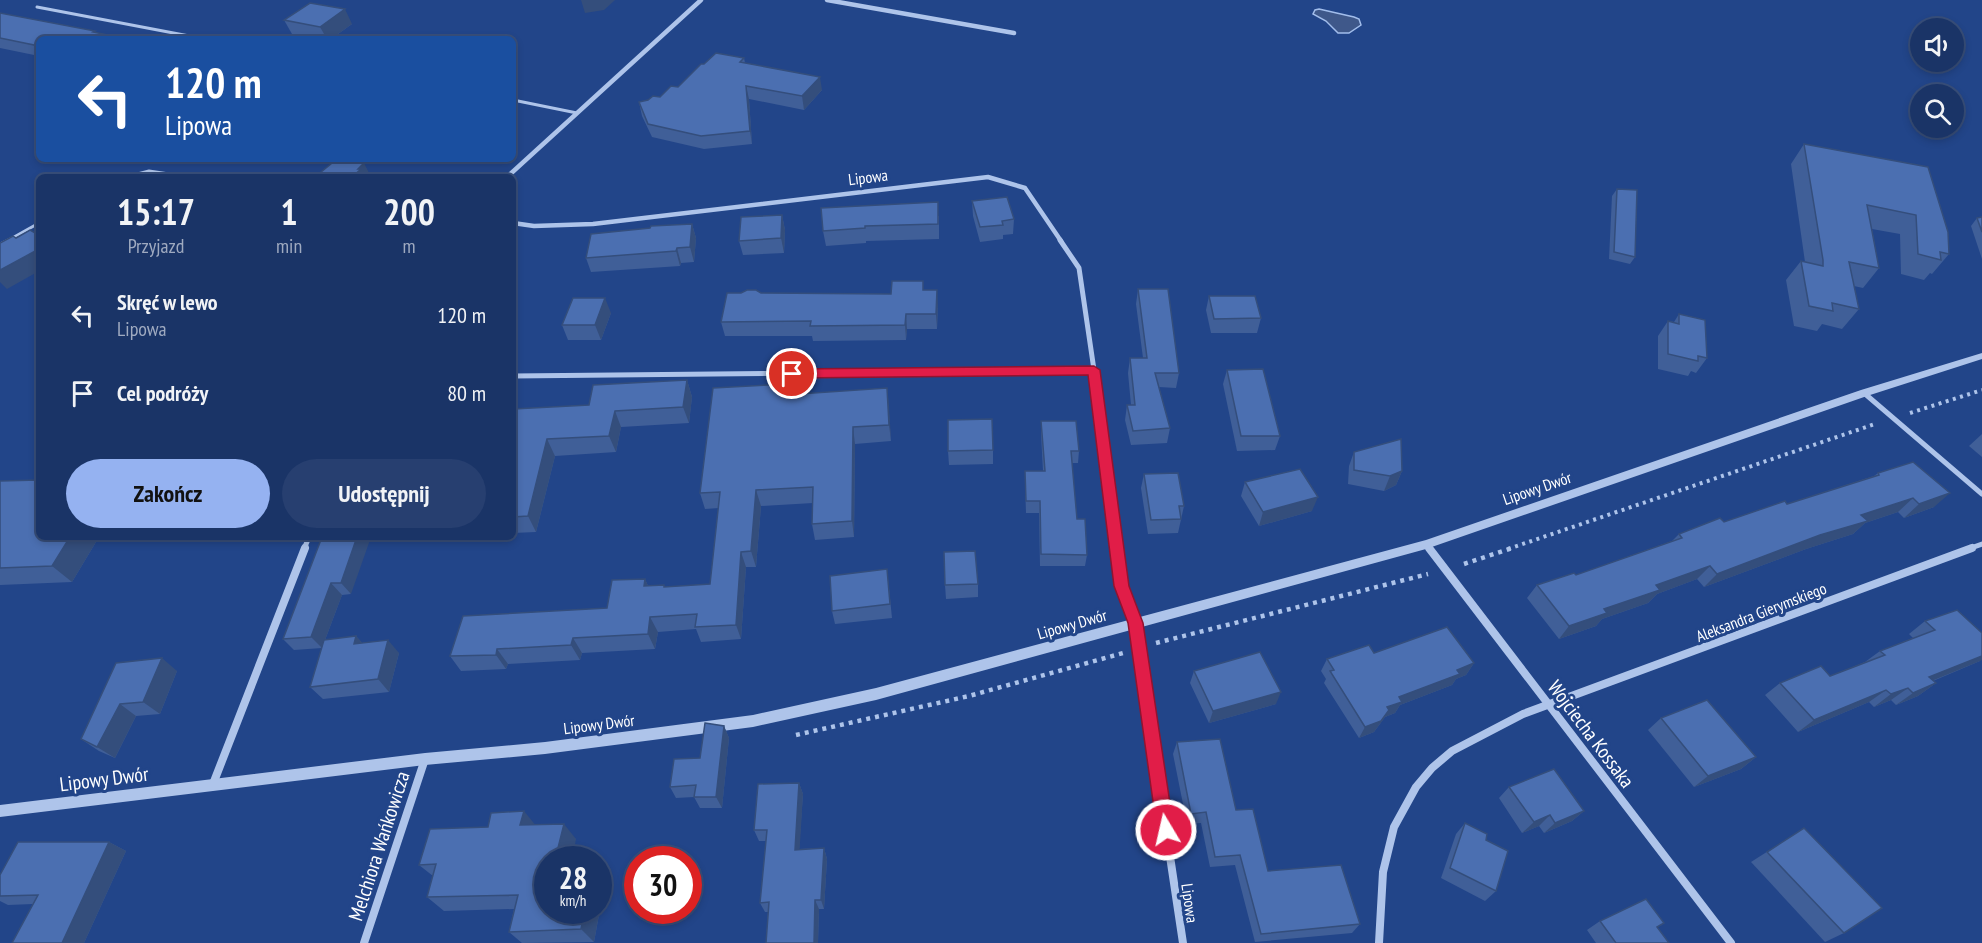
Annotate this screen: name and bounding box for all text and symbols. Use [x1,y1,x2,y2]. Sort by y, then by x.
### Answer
map controls [1910,18,1964,138]
button: sound [1910,18,1964,72]
text: 120 m [165,55,262,110]
icon: left [66,60,144,138]
button: search [1910,84,1964,138]
text: Lipowa [165,108,232,142]
street label: Lipowa [847,165,889,189]
text: 15:17 [117,188,195,235]
text: 1 [280,188,298,235]
text: 200 [383,188,435,235]
text: Przyjazd [128,233,184,259]
text: min [276,233,302,259]
text: m [403,233,416,259]
text: Skręć w lewo [117,288,218,316]
icon: left [66,299,99,332]
text: 120 m [437,301,486,329]
text: Lipowa [117,316,167,342]
pin [766,348,817,399]
icon: arrive [775,357,808,390]
icon: arrive [66,377,99,410]
text: Cel podróży [117,379,208,407]
text: 80 m [447,379,486,407]
button: Zakończ [66,459,270,528]
button: Udostępnij [282,459,486,528]
street label: Lipowy Dwór [1500,467,1575,509]
street label: Aleksandra Gierymskiego [1693,578,1829,646]
street label: Lipowy Dwór [1035,604,1110,643]
street label: Wojciecha Kossaka [1542,675,1640,793]
street label: Lipowy Dwór [562,710,636,738]
street label: Lipowy Dwór [58,761,150,797]
street label: Melchiora Wańkowicza [343,768,415,924]
position arrow [1134,798,1198,862]
speed limit sign: 30 [624,846,702,924]
text: 28 [559,858,587,897]
street label: Lipowa [1177,882,1203,924]
text: km/h [560,891,586,910]

